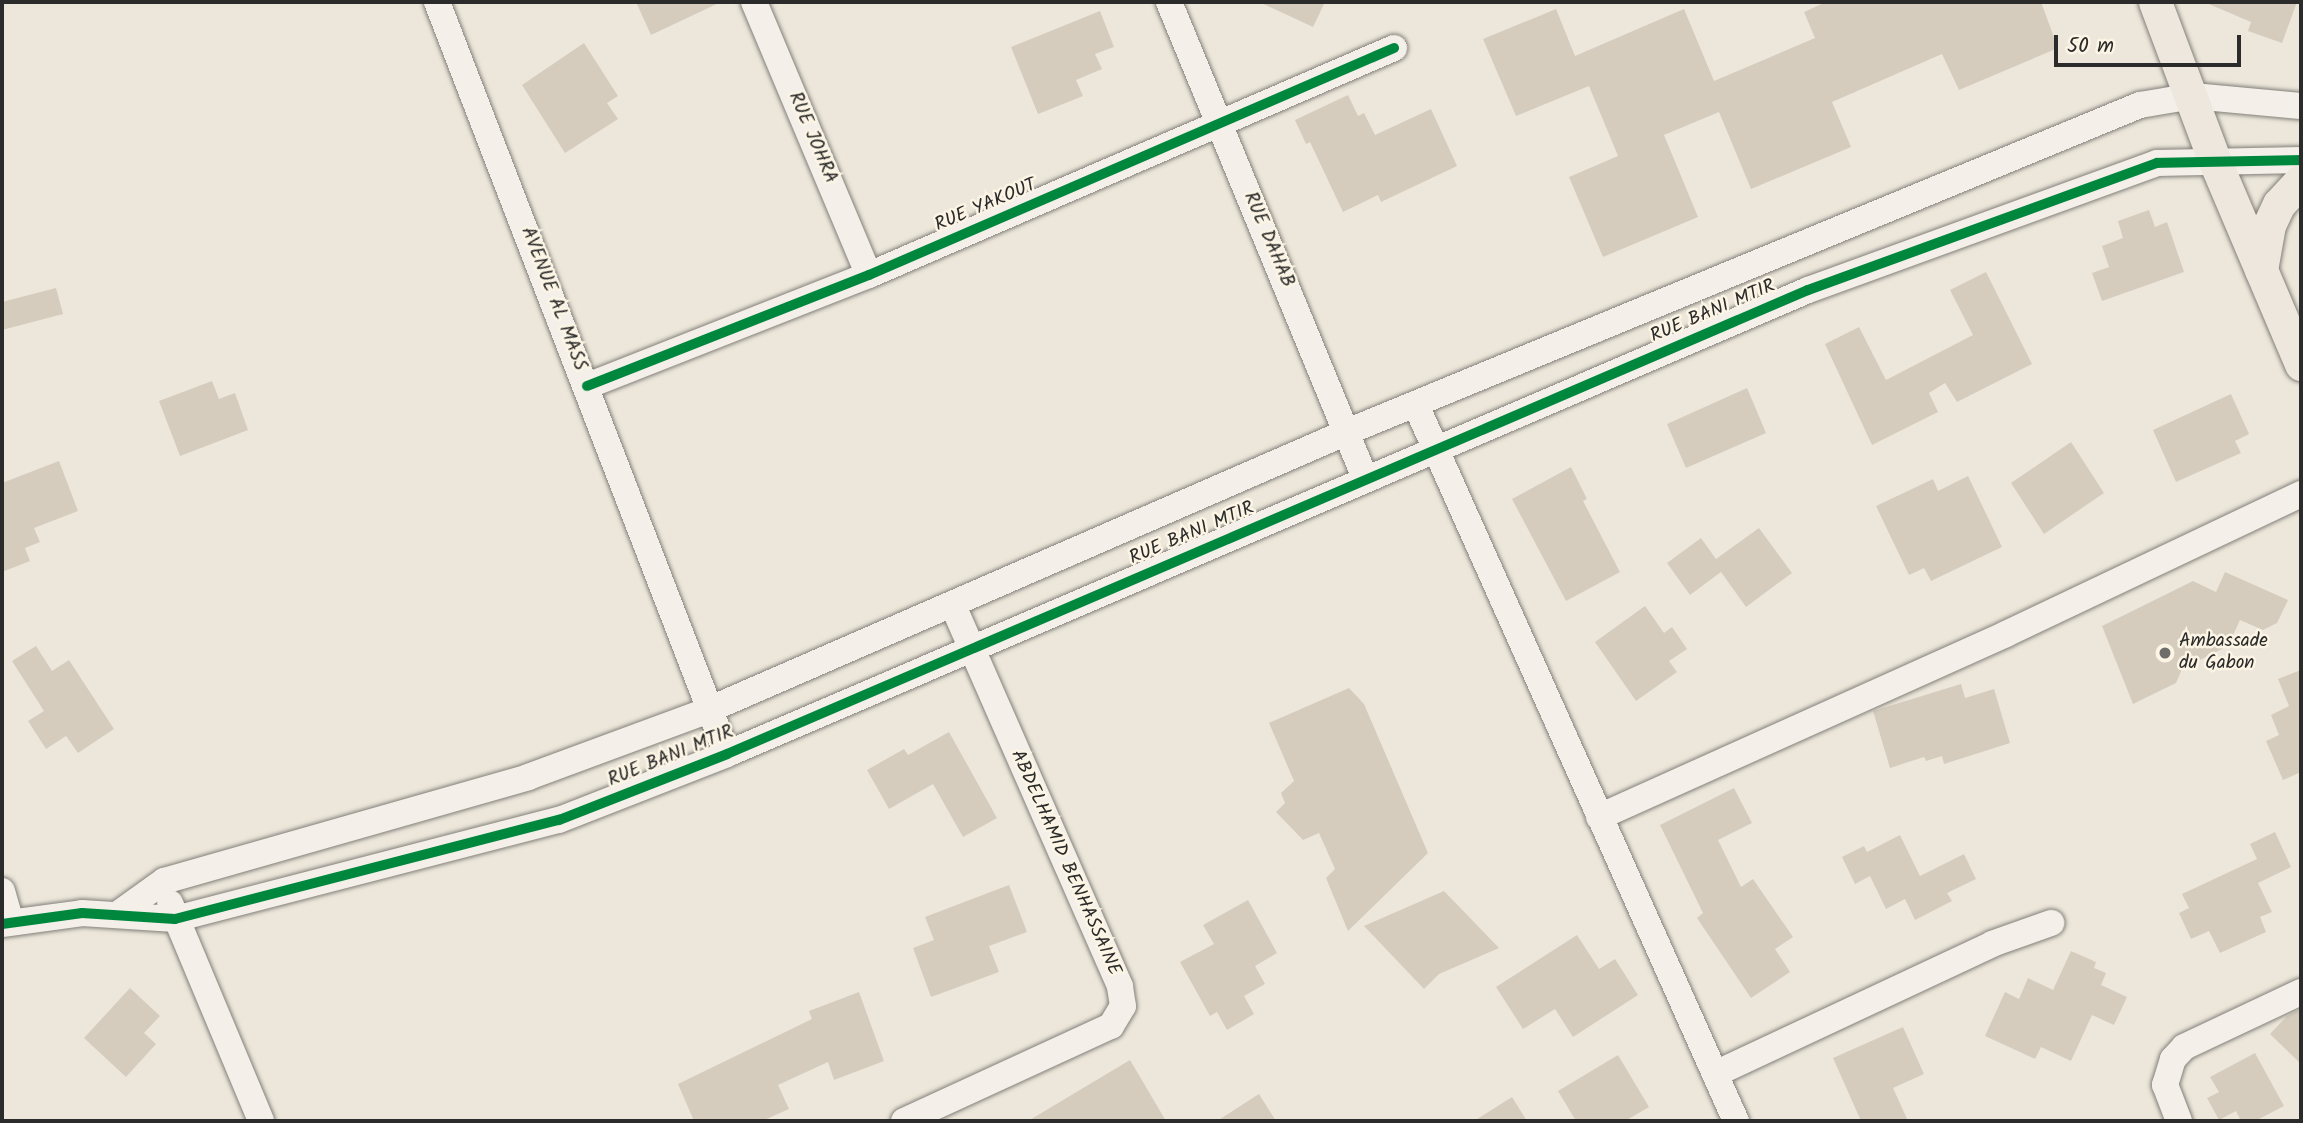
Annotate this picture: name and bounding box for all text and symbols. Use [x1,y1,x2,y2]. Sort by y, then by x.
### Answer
scale bar [2058,21,2245,65]
text: 50 m [2067,30,2114,63]
street label: RUE JOHRA [783,89,841,187]
street label: RUE YAKOUT [932,174,1040,238]
street label: RUE DAHAB [1238,189,1298,291]
street label: AVENUE AL MASS [515,224,591,374]
street label: RUE BANI MTIR [1647,275,1779,349]
street label: RUE BANI MTIR [1126,497,1258,571]
place label: Ambassade du Gabon [2179,631,2268,675]
marker: Ambassade du Gabon [2157,645,2173,661]
street label: RUE BANI MTIR [605,721,737,793]
street label: ABDELHAMID BENHASSAINE [1005,747,1125,979]

